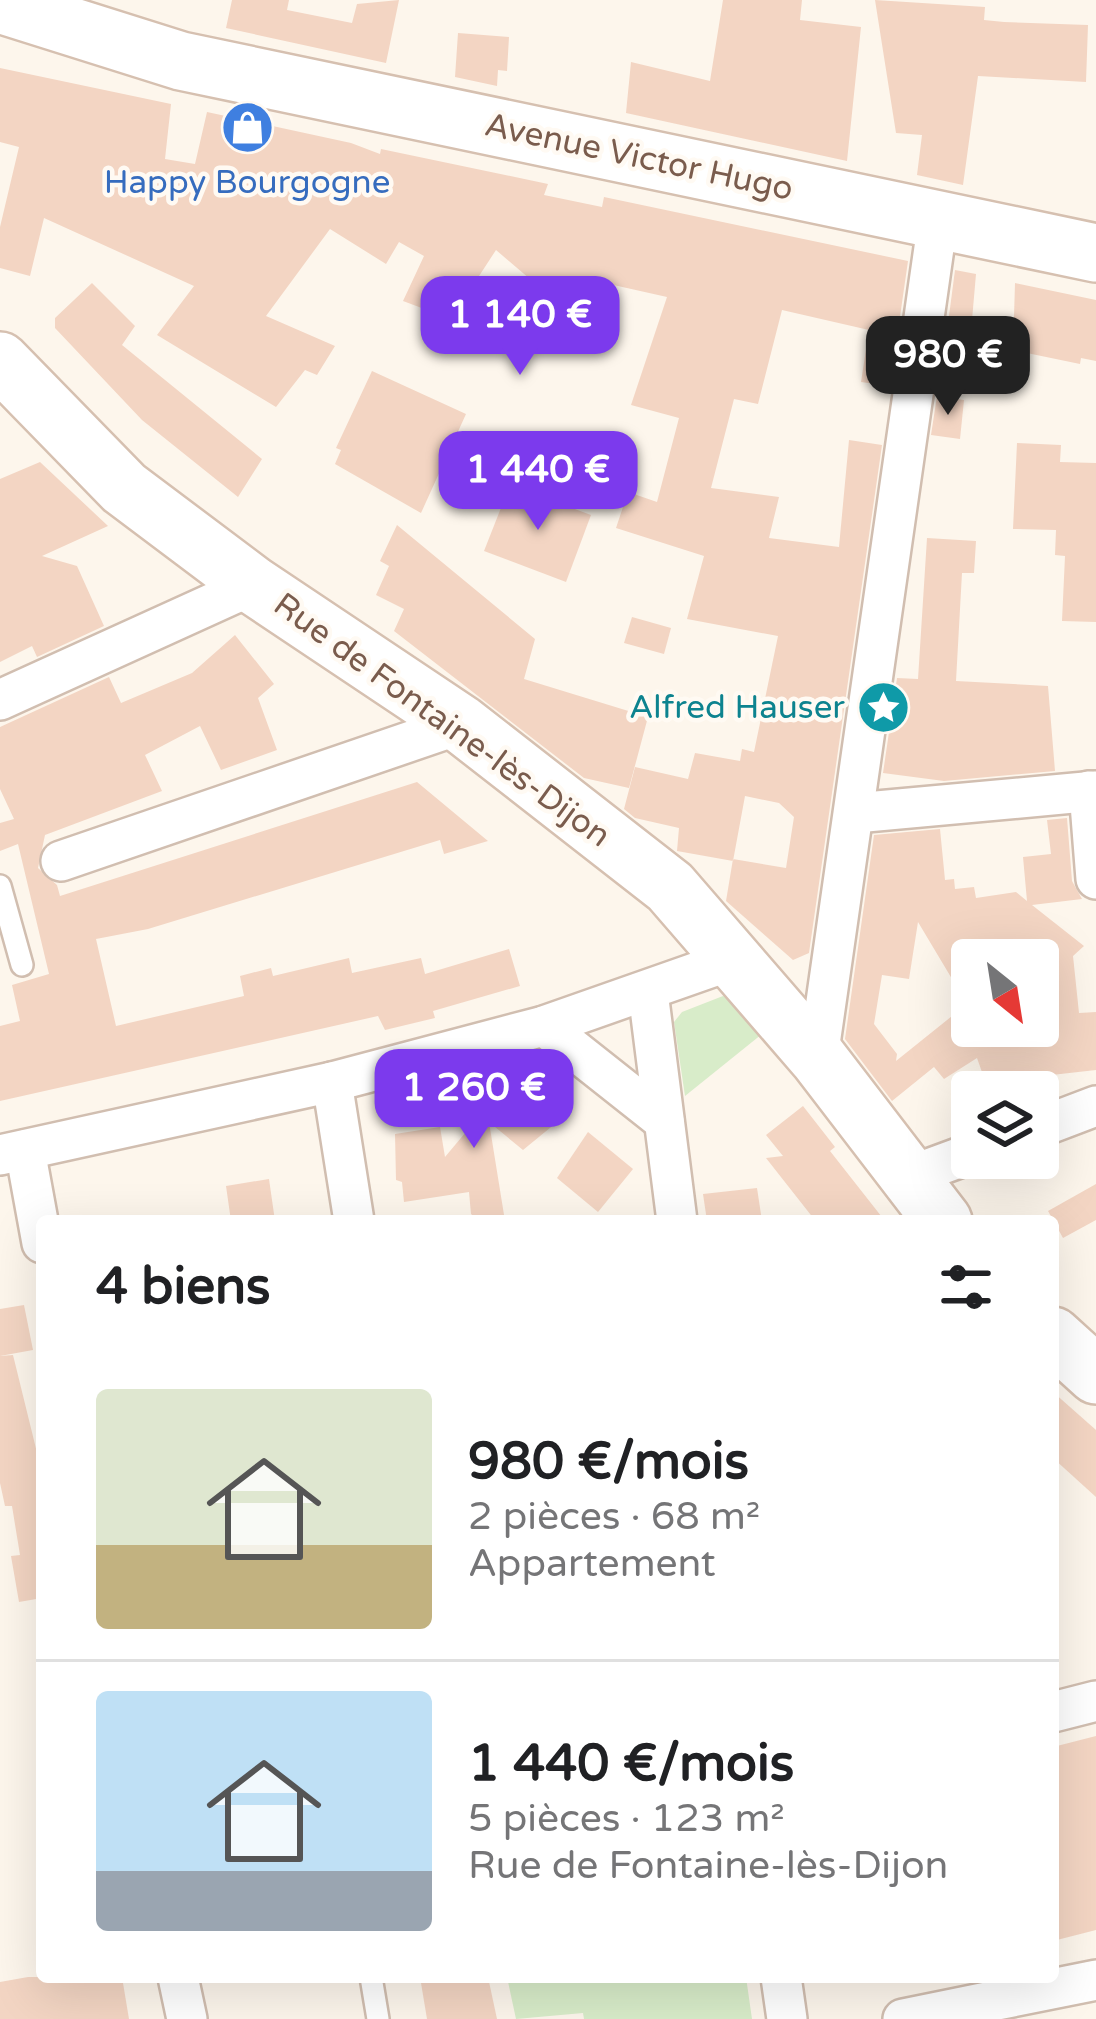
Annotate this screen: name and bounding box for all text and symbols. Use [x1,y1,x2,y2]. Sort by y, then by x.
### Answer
shop icon: Happy Bourgogne [219,100,275,156]
street label: Avenue Victor Hugo [481,105,797,209]
place label: Happy Bourgogne [104,163,390,202]
pin: 1 140 € [409,276,631,378]
text: 1 140 € [448,291,592,338]
pin: 980 € [864,316,1032,418]
text: 980 € [893,331,1003,378]
pin: 1 440 € [427,431,649,533]
text: 1 440 € [466,446,610,493]
street label: Rue de Fontaine-lès-Dijon [266,585,618,855]
place icon: Alfred Hauser [856,679,912,735]
place label: Alfred Hauser [629,688,845,727]
north arrow [951,939,1059,1047]
map controls [951,939,1059,1179]
pin: 1 260 € [363,1049,585,1151]
text: 1 260 € [402,1064,546,1111]
button: layers [951,1071,1059,1179]
icon: filters [933,1254,999,1320]
text: 4 biens [96,1256,271,1318]
text: 980 €/mois [468,1431,749,1493]
icon: home [192,1437,336,1581]
text: 2 pièces · 68 m² [468,1493,760,1540]
text: Appartement [468,1540,716,1587]
text: 1 440 €/mois [468,1733,794,1795]
icon: home [192,1739,336,1883]
text: 5 pièces · 123 m² [468,1795,785,1842]
text: Rue de Fontaine-lès-Dijon [468,1842,948,1889]

